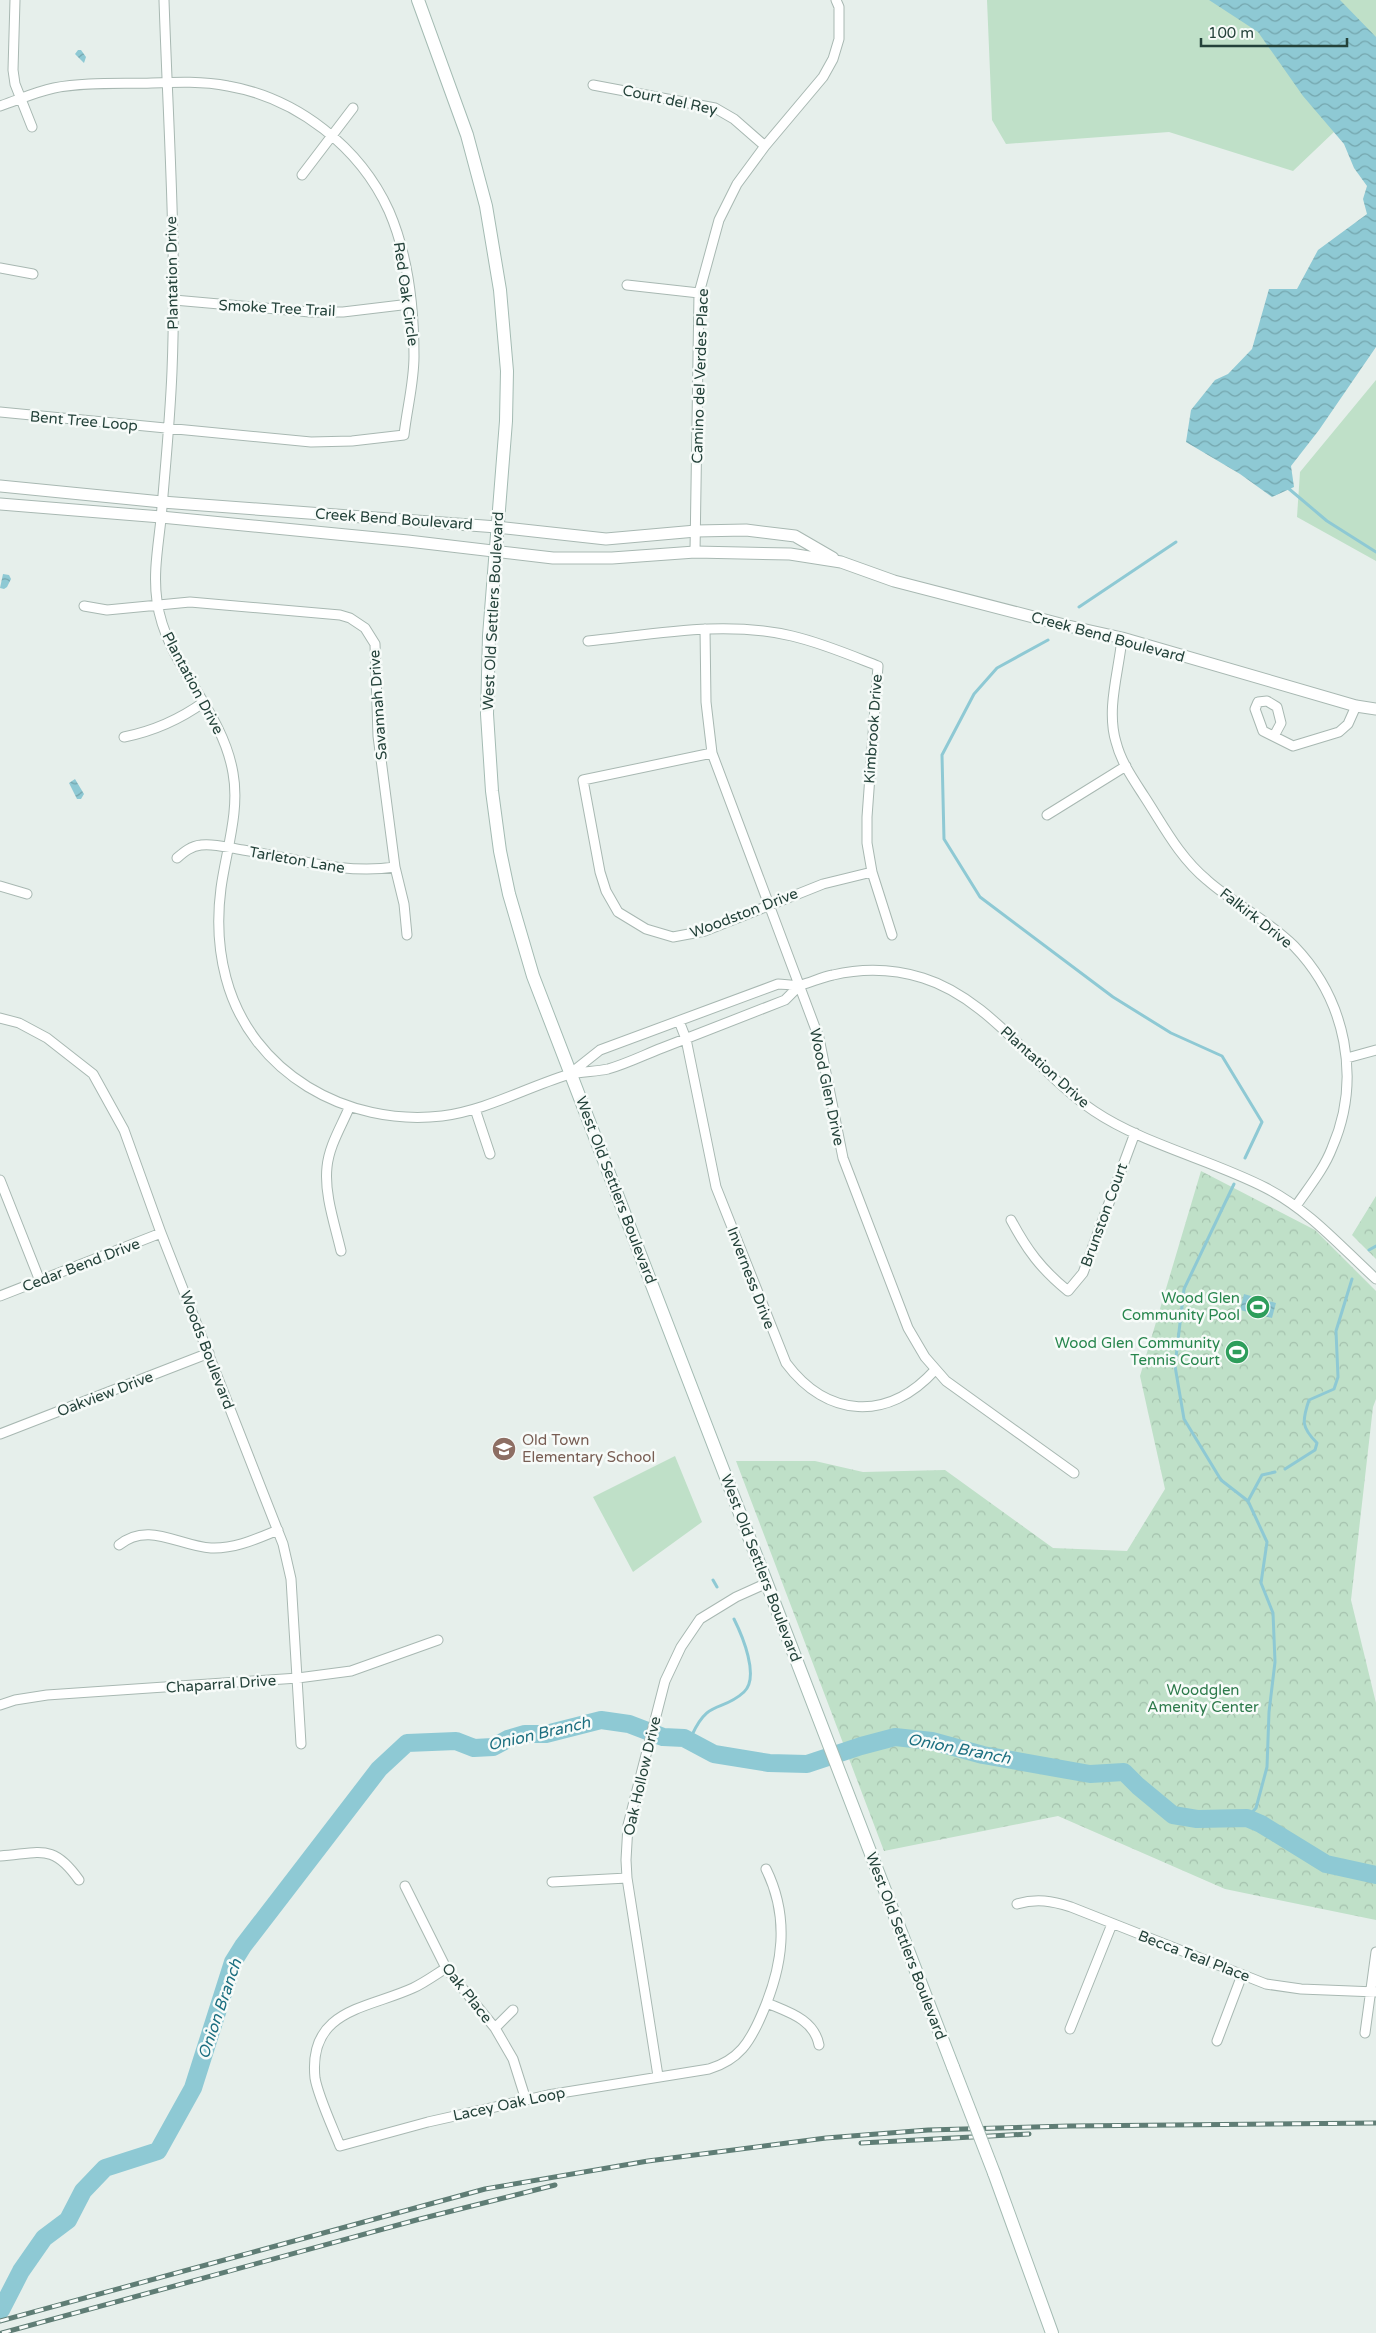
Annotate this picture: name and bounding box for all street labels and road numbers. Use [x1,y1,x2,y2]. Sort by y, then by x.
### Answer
street label: Court del Rey [621,81,719,119]
street label: Plantation Drive [162,216,182,330]
street label: Red Oak Circle [390,241,422,347]
street label: Camino del Verdes Place [688,288,712,464]
street label: Smoke Tree Trail [218,296,336,320]
street label: Bent Tree Loop [29,407,139,435]
street label: Creek Bend Boulevard [314,505,474,533]
street label: West Old Settlers Boulevard [479,511,507,711]
street label: Creek Bend Boulevard [1029,608,1187,666]
street label: Plantation Drive [158,629,228,737]
street label: Savannah Drive [365,649,391,761]
street label: Kimbrook Drive [860,674,886,784]
street label: Tarleton Lane [248,843,346,877]
street label: Woodston Drive [688,884,800,942]
street label: Falkirk Drive [1216,884,1296,952]
street label: Plantation Drive [997,1022,1093,1112]
street label: Wood Glen Drive [806,1027,848,1147]
street label: West Old Settlers Boulevard [572,1094,660,1286]
street label: Brunston Court [1077,1160,1131,1269]
street label: Inverness Drive [723,1224,779,1332]
street label: Cedar Bend Drive [20,1234,142,1296]
street label: Woods Boulevard [176,1288,238,1412]
street label: Oakview Drive [54,1367,156,1421]
street label: West Old Settlers Boulevard [717,1472,805,1664]
street label: Chaparral Drive [165,1671,277,1697]
street label: Oak Hollow Drive [620,1715,664,1837]
street label: West Old Settlers Boulevard [862,1850,950,2042]
street label: Becca Teal Place [1136,1926,1252,1986]
street label: Oak Place [438,1959,496,2027]
street label: Lacey Oak Loop [451,2083,567,2125]

